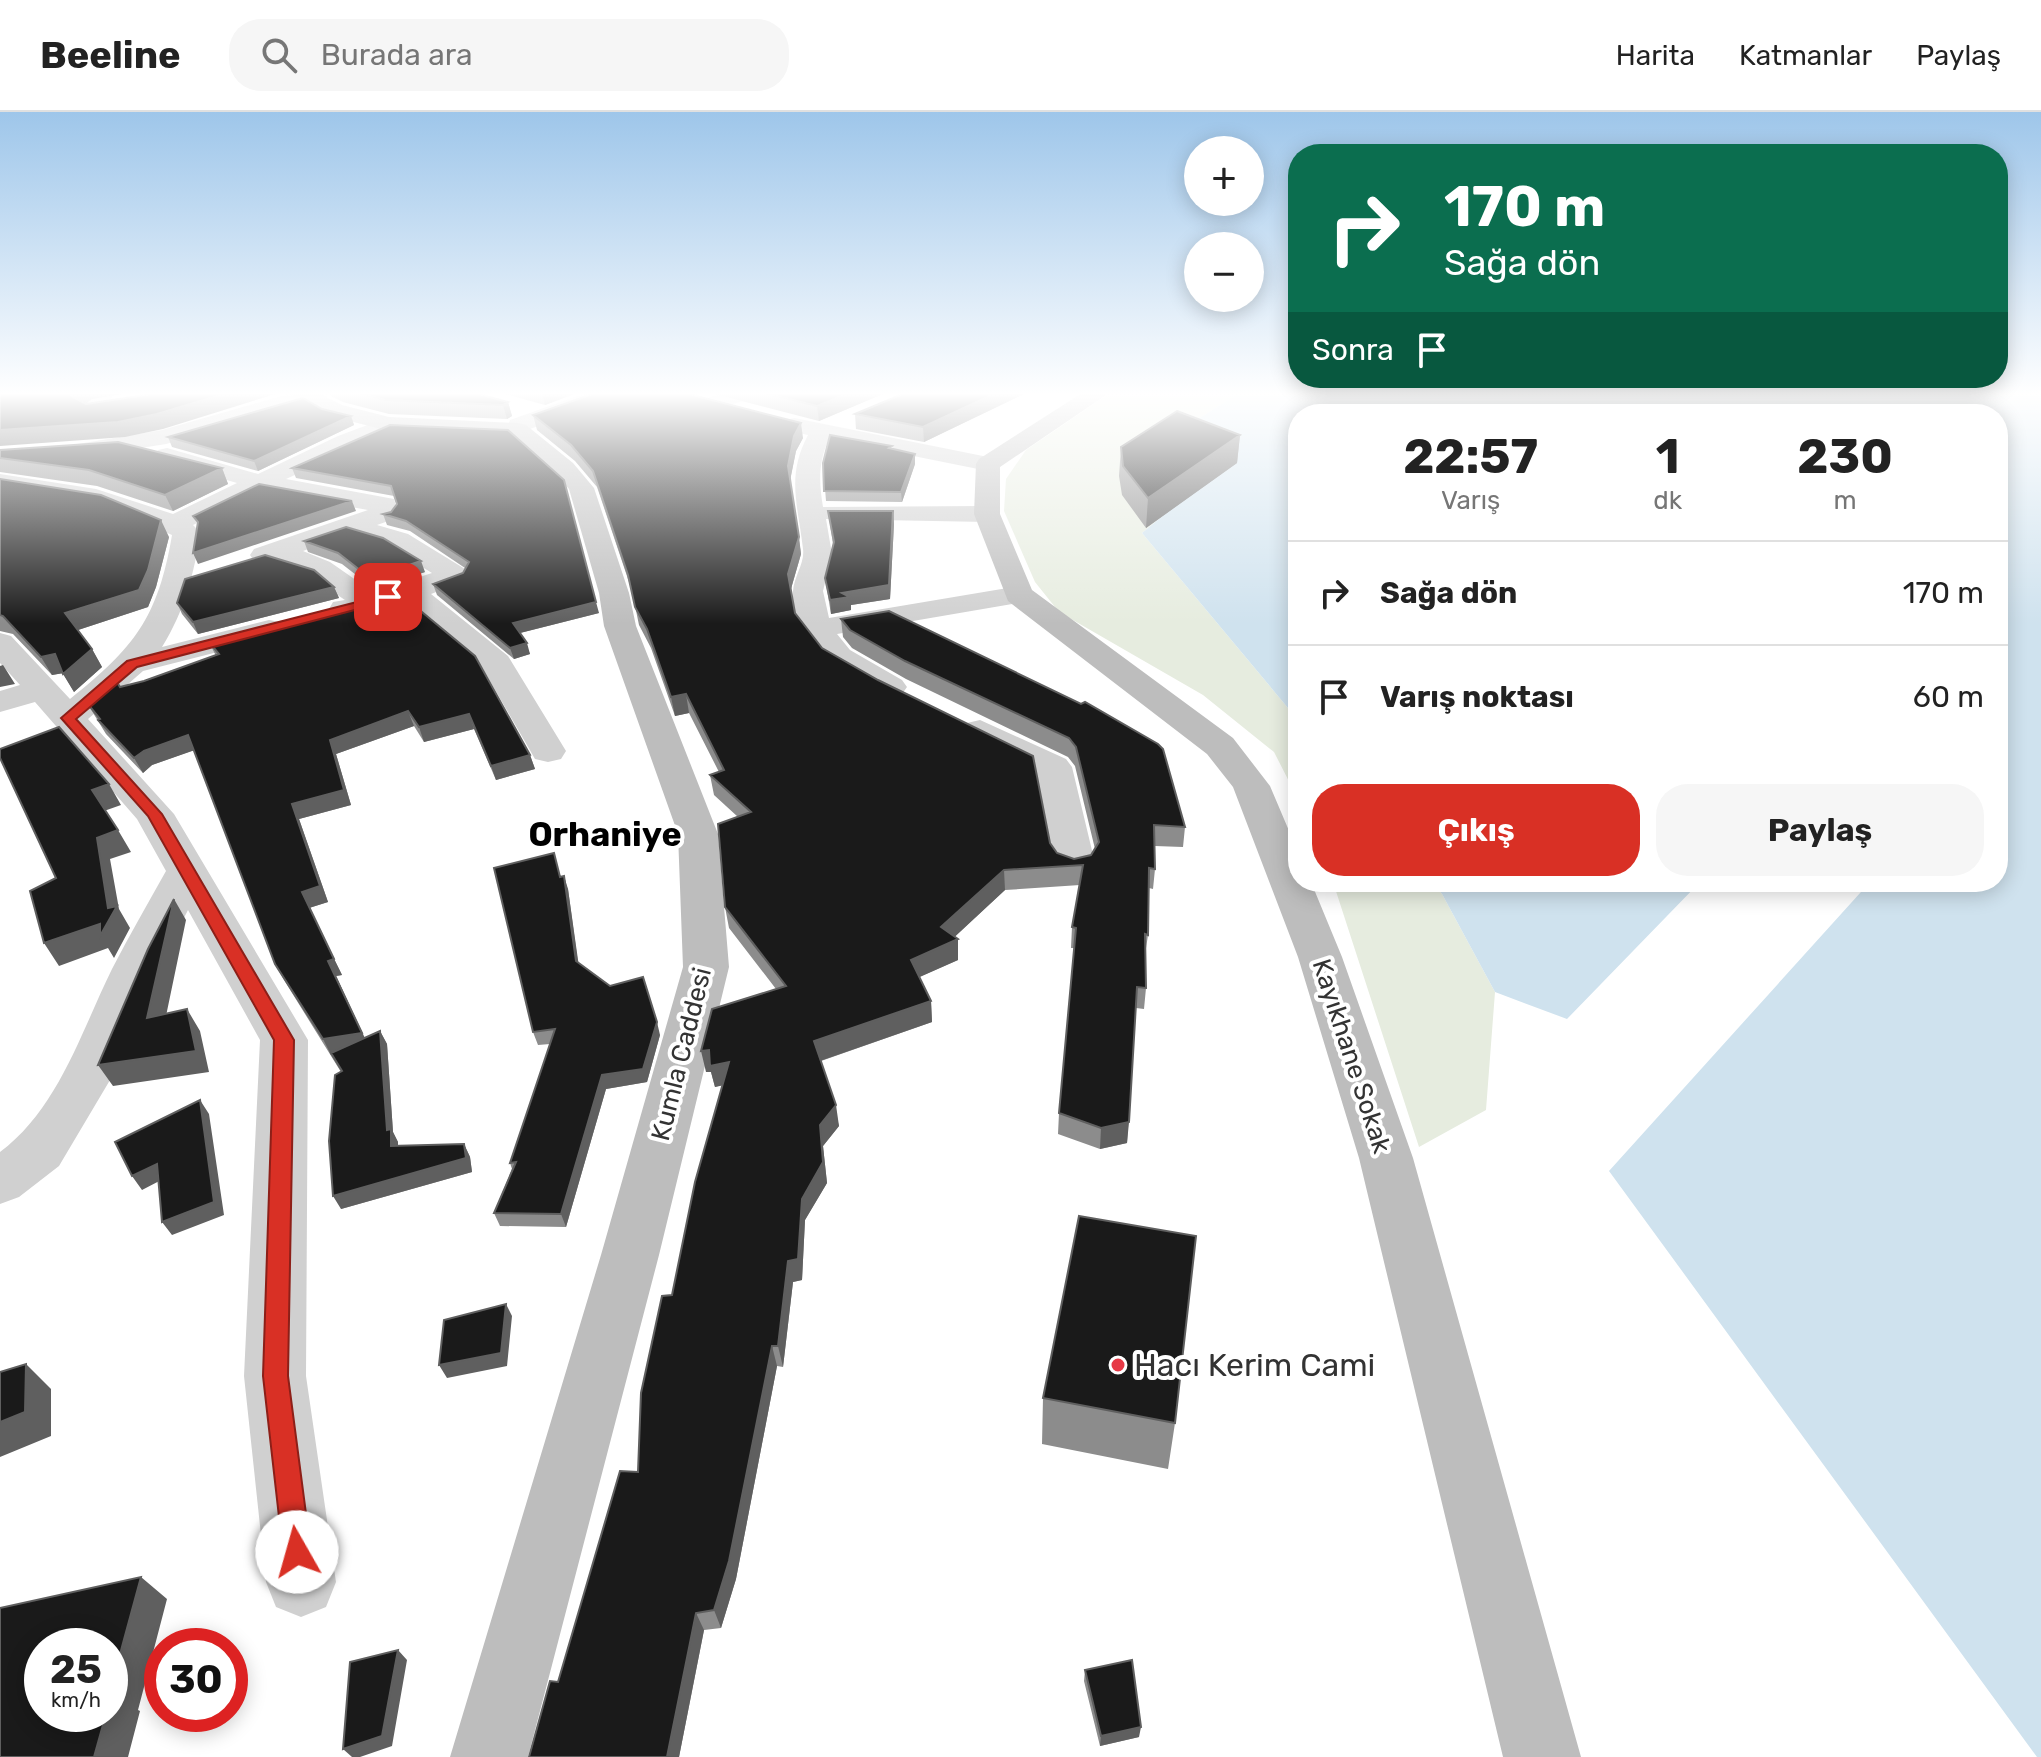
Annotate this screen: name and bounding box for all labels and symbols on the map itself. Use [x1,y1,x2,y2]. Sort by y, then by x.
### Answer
pin [354,563,422,631]
district label: Orhaniye [528,814,682,855]
street label: Kayıkhane Sokak [1306,955,1398,1158]
street label: Kumla Caddesi [645,964,718,1144]
place label: Hacı Kerim Cami [1134,1346,1375,1384]
marker: Hacı Kerim Cami [1109,1356,1127,1374]
position arrow [255,1510,339,1594]
speed limit sign: 30 [144,1628,248,1732]

